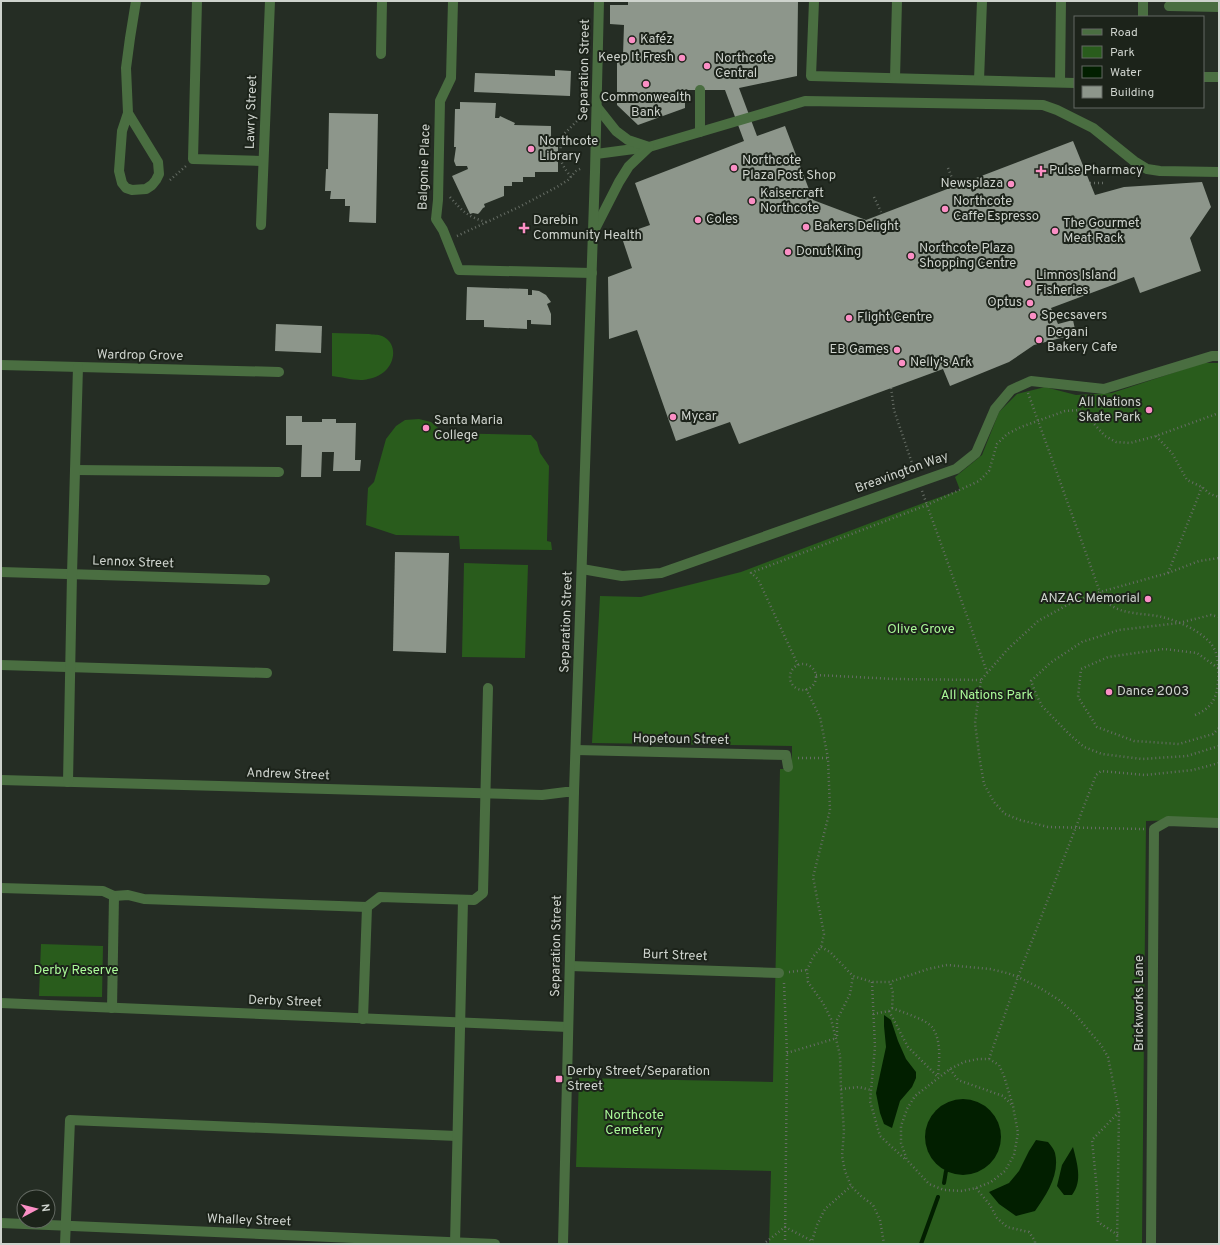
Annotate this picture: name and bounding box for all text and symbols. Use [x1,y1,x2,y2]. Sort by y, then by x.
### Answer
legend [1074,16,1204,108]
street label: Separation Street [576,19,594,121]
text: Road [1110,25,1138,41]
place label: Kaféz [640,32,673,48]
marker: Kaféz [627,35,637,45]
text: Park [1110,45,1135,61]
place label: Keep It Fresh [598,50,674,66]
place label: Northcote Central [715,51,774,82]
marker: Keep It Fresh [677,53,687,63]
marker: Northcote Central [702,61,712,71]
text: Water [1110,65,1142,81]
street label: Lawry Street [243,75,261,149]
marker: Commonwealth Bank [641,79,651,89]
text: Building [1110,85,1154,101]
place label: Commonwealth Bank [601,90,691,121]
street label: Balgonie Place [416,124,434,210]
place label: Northcote Library [539,134,598,165]
marker: Northcote Library [526,144,536,154]
place label: Northcote Plaza Post Shop [742,153,836,184]
marker: Northcote Plaza Post Shop [729,163,739,173]
place label: Pulse Pharmacy [1049,163,1143,179]
marker: Pulse Pharmacy [1036,166,1046,176]
place label: Newsplaza [941,176,1003,192]
marker: Newsplaza [1006,179,1016,189]
place label: Kaisercraft Northcote [760,186,824,217]
place label: Northcote Caffe Espresso [953,194,1039,225]
marker: Kaisercraft Northcote [747,196,757,206]
marker: Northcote Caffe Espresso [940,204,950,214]
place label: Coles [706,212,738,228]
place label: Darebin Community Health [533,213,642,244]
marker: Coles [693,215,703,225]
place label: The Gourmet Meat Rack [1063,216,1140,247]
place label: Bakers Delight [814,219,899,235]
marker: Darebin Community Health [518,222,530,234]
marker: Bakers Delight [801,222,811,232]
marker: The Gourmet Meat Rack [1050,226,1060,236]
place label: Northcote Plaza Shopping Centre [919,241,1016,272]
place label: Donut King [796,244,861,260]
marker: Donut King [783,247,793,257]
marker: Northcote Plaza Shopping Centre [906,251,916,261]
place label: Limnos Island Fisheries [1036,268,1116,299]
marker: Limnos Island Fisheries [1023,278,1033,288]
place label: Optus [987,295,1022,311]
marker: Optus [1025,298,1035,308]
place label: Specsavers [1041,308,1107,324]
place label: Flight Centre [857,310,932,326]
marker: Specsavers [1028,311,1038,321]
marker: Flight Centre [844,313,854,323]
place label: Degani Bakery Cafe [1047,325,1117,356]
marker: Degani Bakery Cafe [1034,335,1044,345]
place label: EB Games [830,342,889,358]
marker: EB Games [892,345,902,355]
street label: Wardrop Grove [97,347,183,365]
place label: Nelly's Ark [910,355,972,371]
marker: Nelly's Ark [897,358,907,368]
place label: All Nations Skate Park [1078,395,1141,426]
marker: All Nations Skate Park [1144,405,1154,415]
place label: Mycar [681,409,717,425]
marker: Mycar [668,412,678,422]
place label: Santa Maria College [434,413,503,444]
marker: Santa Maria College [421,423,431,433]
street label: Breavington Way [853,449,951,497]
street label: Lennox Street [92,554,174,572]
street label: Separation Street [557,571,577,673]
place label: ANZAC Memorial [1040,591,1140,607]
marker: ANZAC Memorial [1143,594,1153,604]
park label: Olive Grove [887,622,955,638]
place label: Dance 2003 [1117,684,1189,700]
marker: Dance 2003 [1104,687,1114,697]
park label: All Nations Park [941,688,1033,704]
street label: Hopetoun Street [633,731,729,749]
street label: Andrew Street [246,766,330,784]
street label: Separation Street [548,895,566,997]
street label: Burt Street [642,947,708,965]
street label: Brickworks Lane [1132,955,1148,1051]
park label: Derby Reserve [33,963,119,979]
street label: Derby Street [248,993,322,1011]
place label: Derby Street/Separation Street [567,1064,710,1095]
marker: Derby Street/Separation Street [554,1074,564,1084]
park label: Northcote Cemetery [604,1108,664,1139]
north arrow [16,1189,56,1229]
text: N [38,1203,52,1213]
street label: Whalley Street [207,1212,292,1230]

